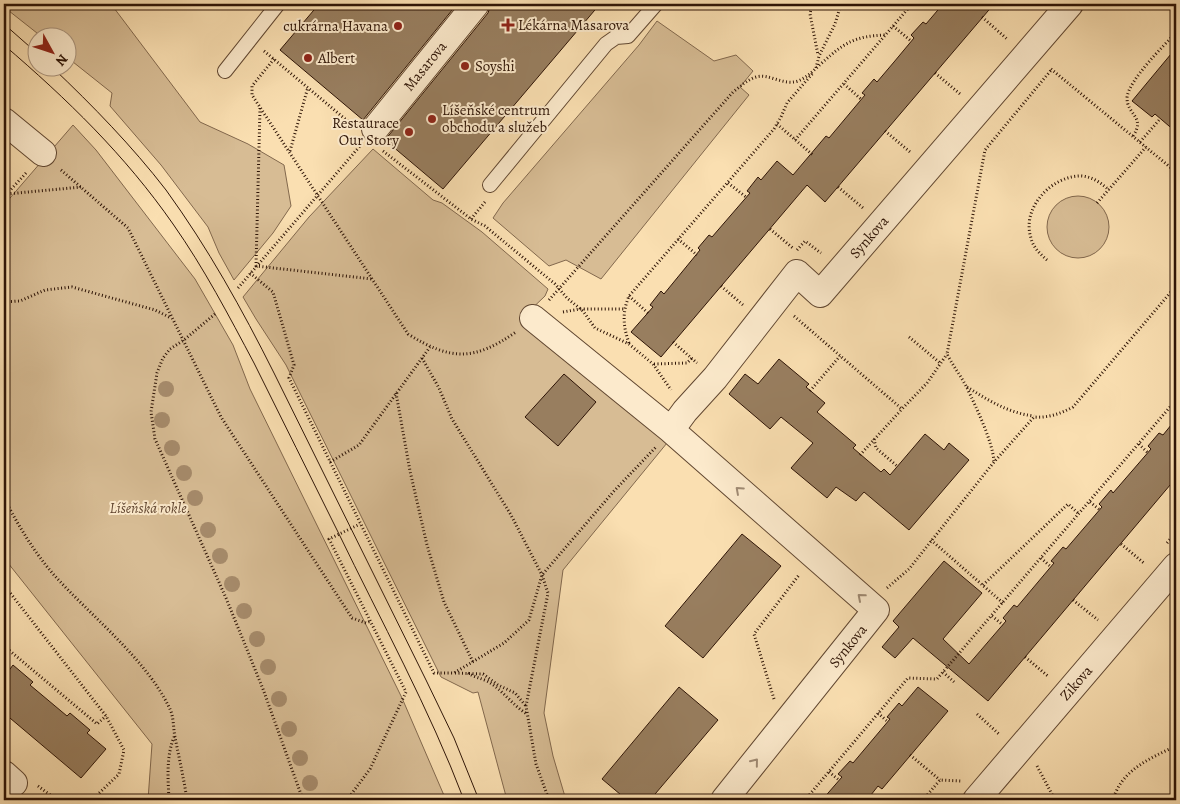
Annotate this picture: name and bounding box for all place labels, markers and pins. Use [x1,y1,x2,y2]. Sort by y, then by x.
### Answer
place label: Lékárna Masarova [518,15,629,35]
place label: cukrárna Havana [283,16,388,36]
marker: Lékárna Masarova [502,19,514,31]
marker: cukrárna Havana [392,20,404,32]
place label: Albert [317,48,355,68]
marker: Albert [302,52,314,64]
place label: Soyshi [475,56,515,76]
marker: Soyshi [459,60,471,72]
place label: Líšeňské centrum obchodu a služeb [442,100,551,137]
place label: Restaurace Our Story [332,113,399,150]
marker: Líšeňské centrum obchodu a služeb [426,113,438,125]
marker: Restaurace Our Story [403,126,415,138]

